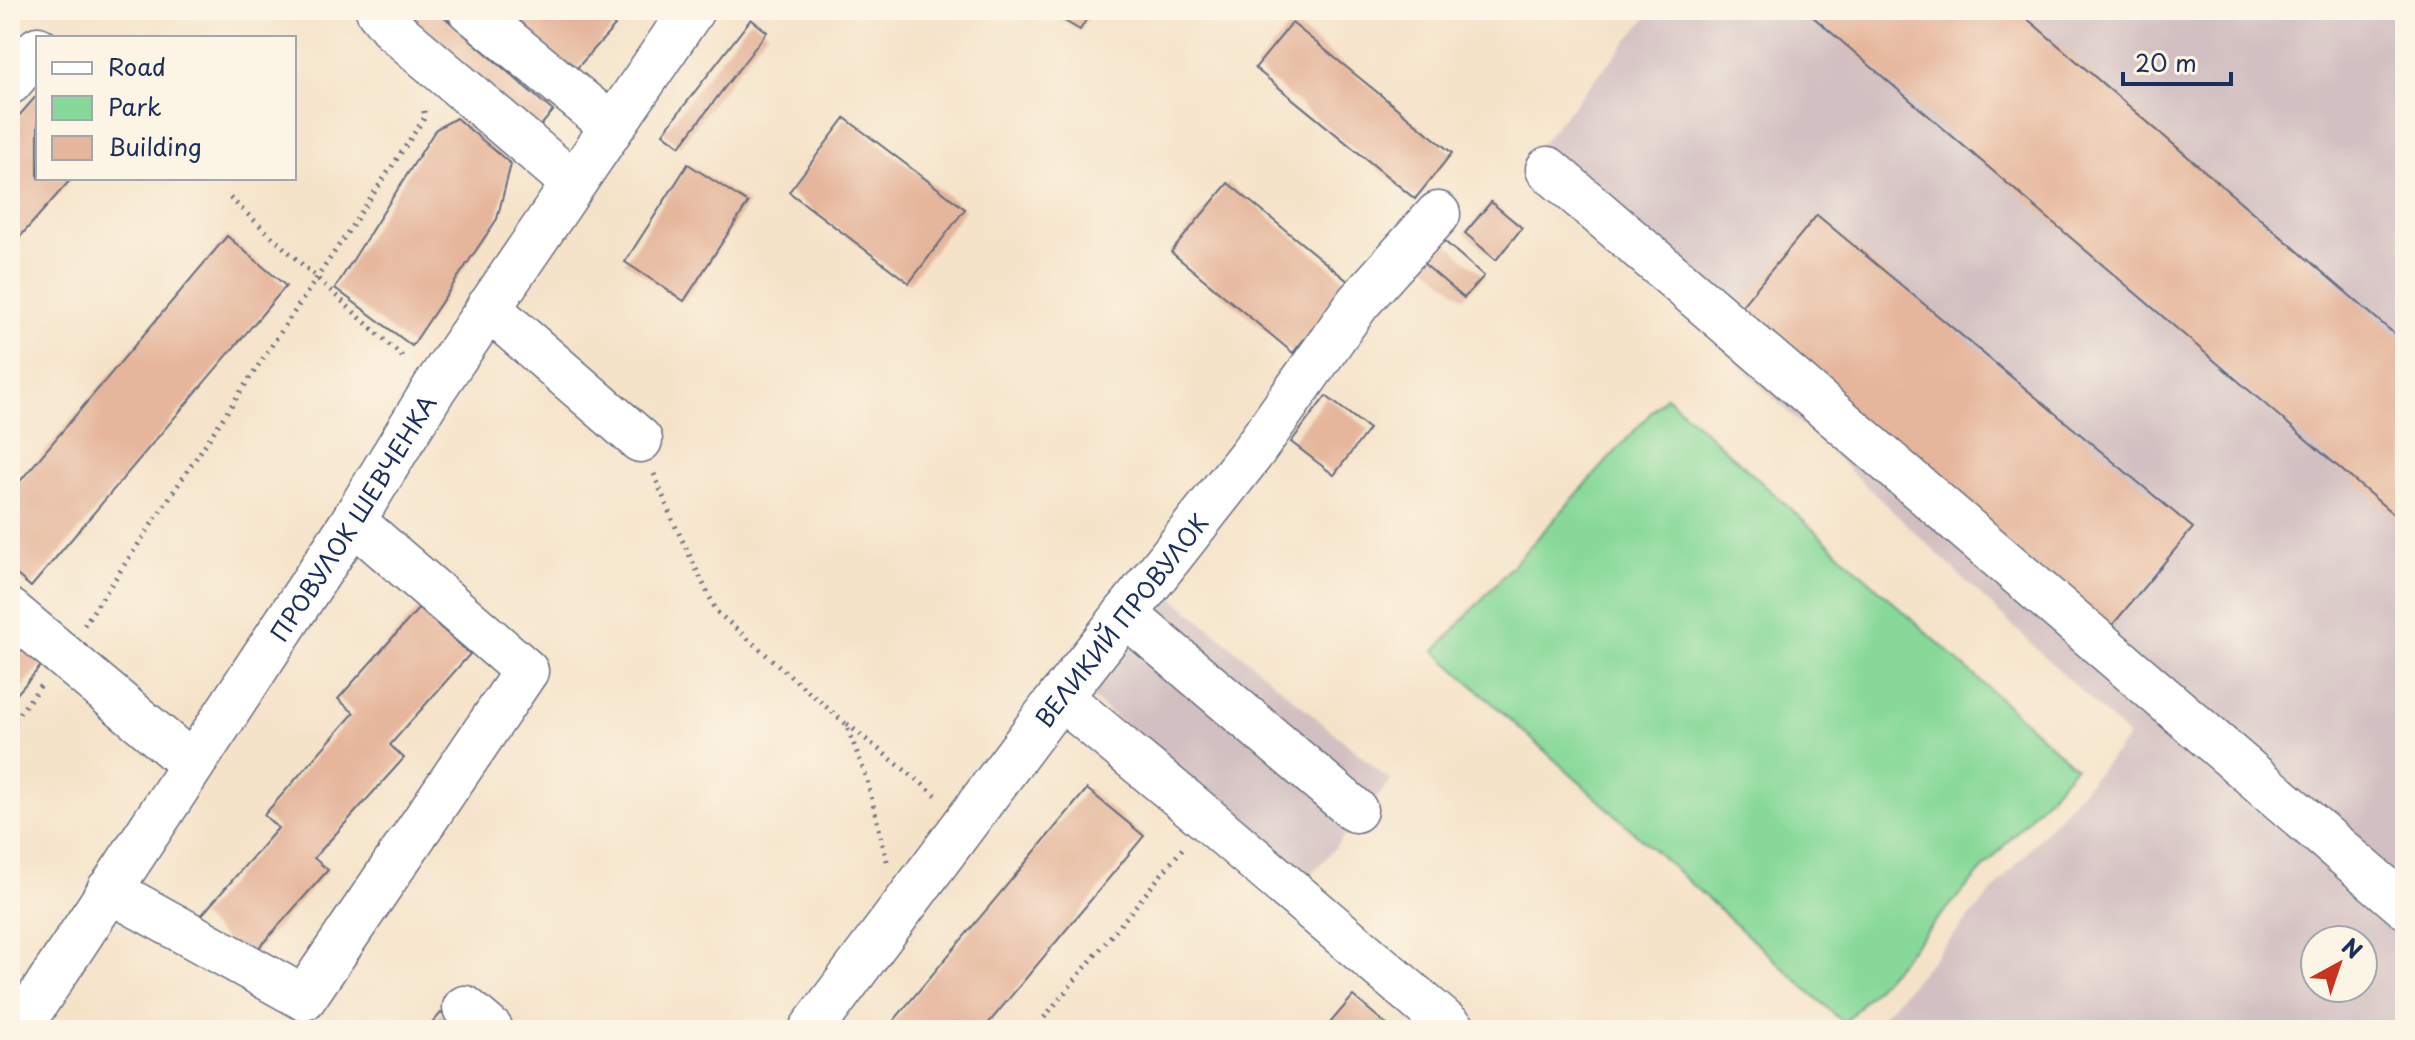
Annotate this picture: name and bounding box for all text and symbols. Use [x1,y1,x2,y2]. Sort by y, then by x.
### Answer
legend [36,36,296,180]
scale bar [2123,36,2231,86]
text: 20 m [2135,44,2197,80]
text: Road [108,48,166,84]
text: Park [108,88,162,124]
text: Building [108,128,202,164]
street label: ПРОВУЛОК ШЕВЧЕНКА [261,387,444,648]
street label: ВЕЛИКИЙ ПРОВУЛОК [1026,505,1216,734]
north arrow [2299,924,2379,1004]
text: N [2336,929,2370,966]

